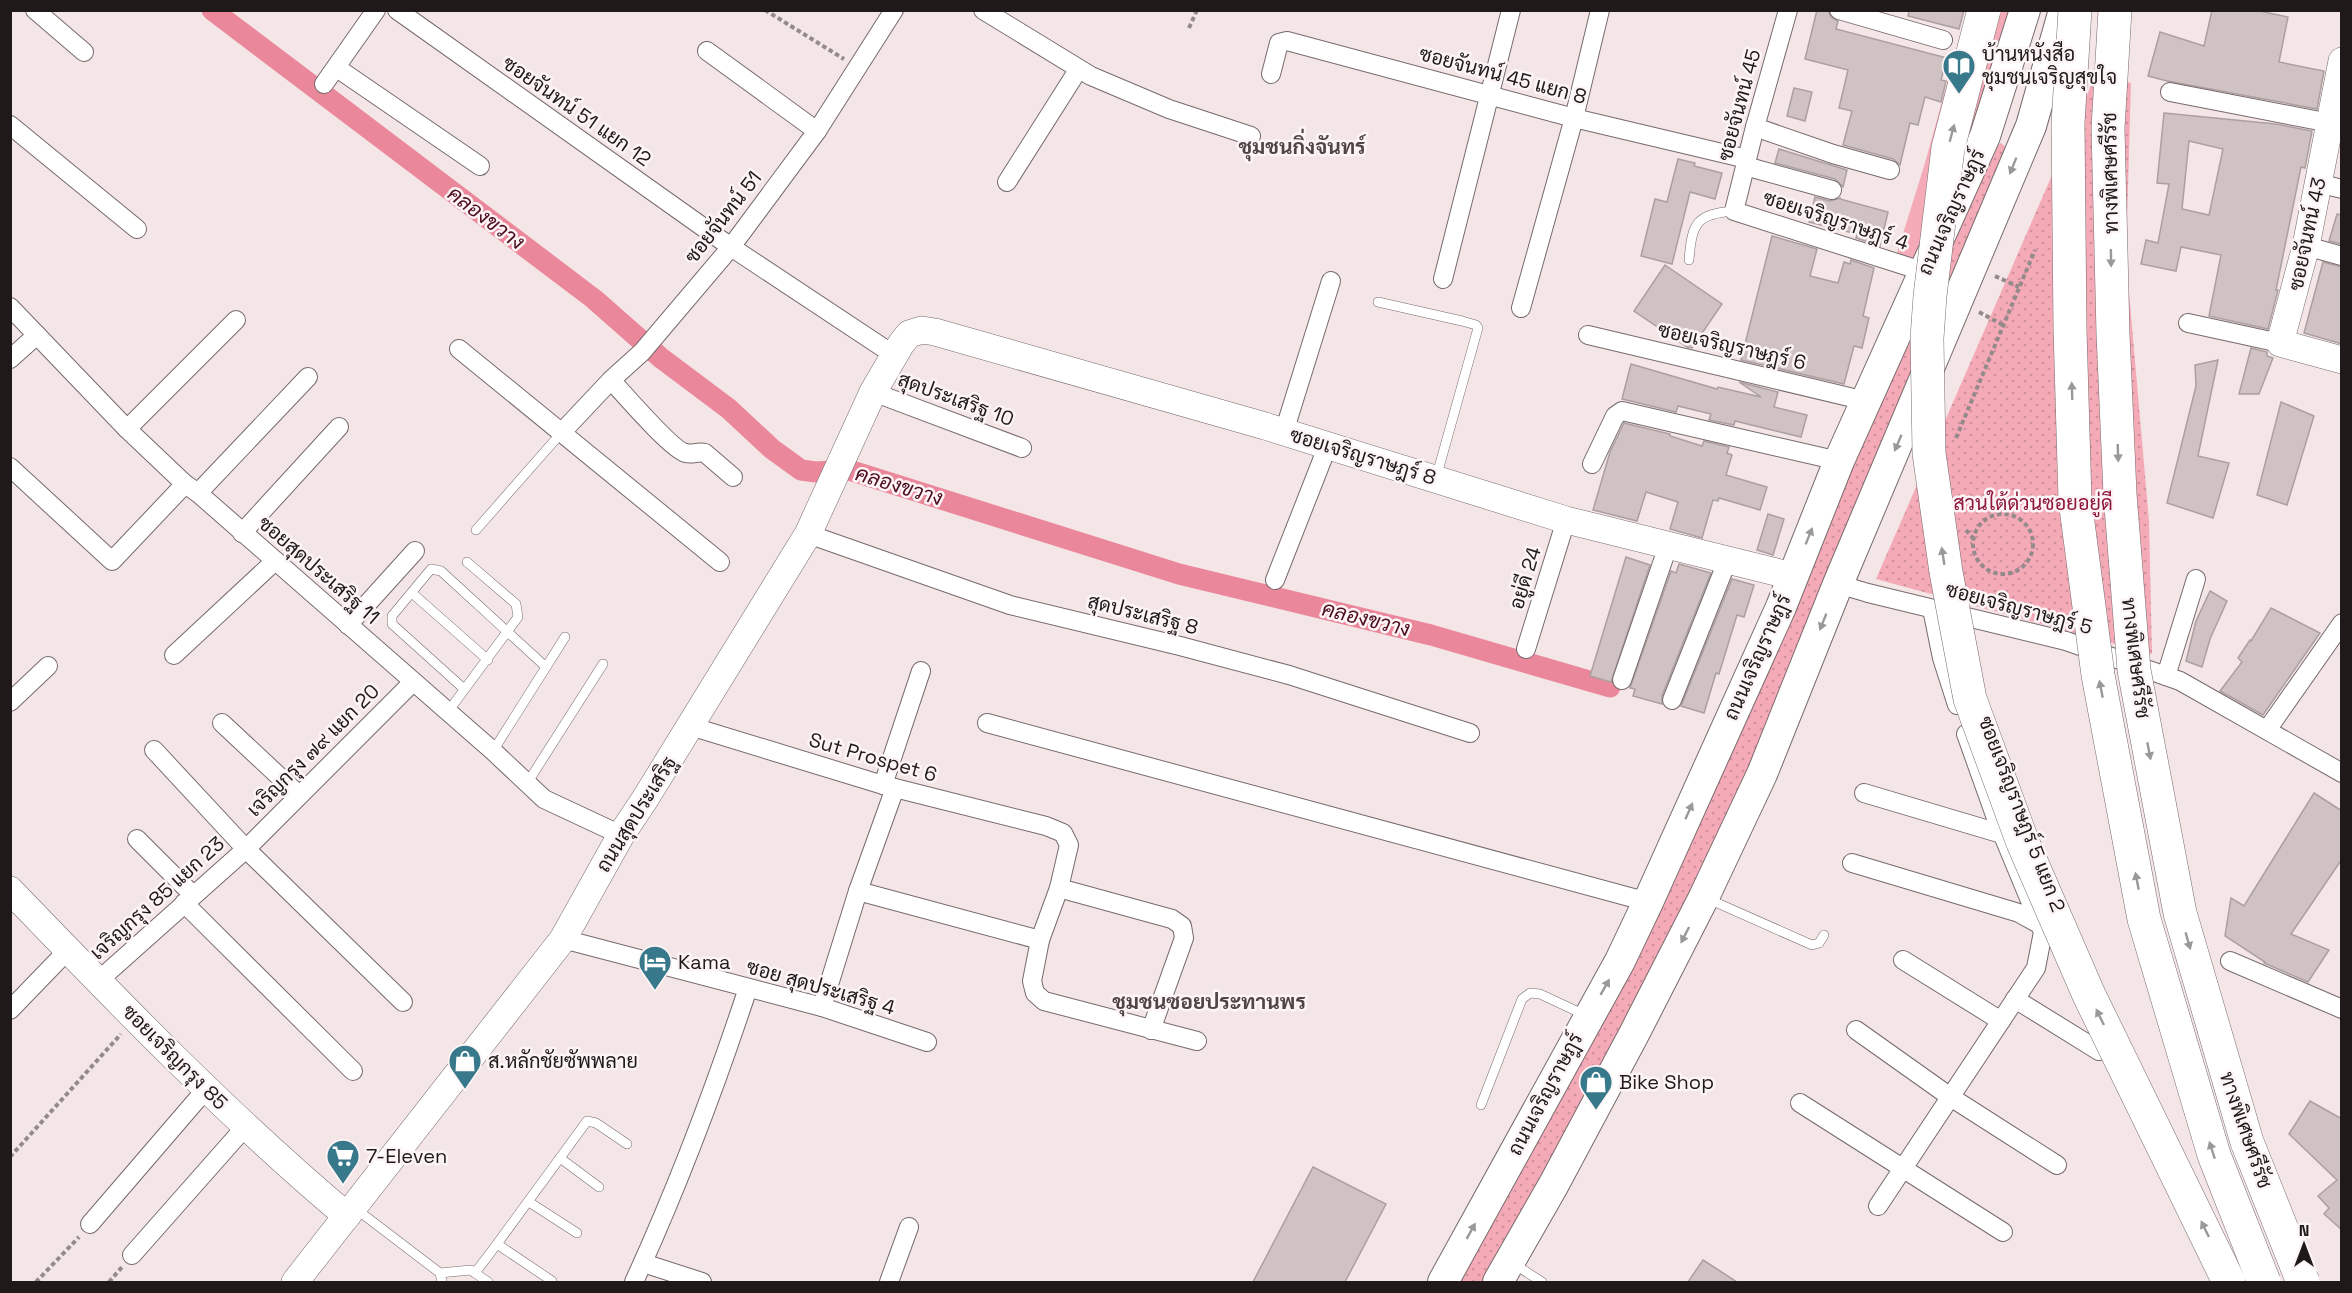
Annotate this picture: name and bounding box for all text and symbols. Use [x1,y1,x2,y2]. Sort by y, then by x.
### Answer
street label: ซอยจันทน์ 45 แยก 8 [1416,39,1590,110]
place label: บ้านหนังสือ ชุมชนเจริญสุขใจ [1982,40,2117,91]
street label: ซอยจันทน์ 45 [1711,46,1766,164]
library icon: บ้านหนังสือ ชุมชนเจริญสุขใจ [1941,48,1977,95]
street label: ซอยจันทน์ 51 แยก 12 [498,49,657,172]
street label: ทางพิเศษศรีรัช [2096,112,2124,234]
one-way arrow [1948,124,1958,142]
district label: ชุมชนกิ่งจันทร์ [1238,128,1367,162]
street label: ถนนเจริญราษฎร์ [1911,144,1991,280]
one-way arrow [2008,157,2018,175]
street label: ซอยจันทน์ 51 [678,165,767,269]
street label: ซอยจันทน์ 43 [2281,175,2332,293]
water label: คลองขวาง [442,180,530,255]
street label: ซอยเจริญราษฎร์ 4 [1760,183,1912,257]
one-way arrow [2106,248,2116,267]
street label: ซอยเจริญราษฎร์ 6 [1655,315,1809,377]
street label: สุดประเสริฐ 10 [894,366,1018,433]
one-way arrow [2067,382,2076,401]
street label: ซอยเจริญราษฎร์ 8 [1286,420,1440,492]
one-way arrow [1893,434,1903,452]
one-way arrow [2114,443,2123,462]
water label: คลองขวาง [852,460,946,512]
park label: สวนใต้ด่วนซอยอยู่ดี [1953,490,2113,518]
street label: ซอยสุดประเสริฐ 11 [252,510,385,631]
one-way arrow [1805,527,1814,545]
street label: อยู่ดี 24 [1503,544,1549,613]
one-way arrow [1939,546,1948,565]
street label: ซอยเจริญราษฎร์ 5 [1942,575,2096,641]
street label: สุดประเสริฐ 8 [1085,588,1201,641]
street label: ถนนเจริญราษฎร์ [1717,589,1797,725]
water label: คลองขวาง [1319,595,1413,642]
street label: ทางพิเศษศรีรัช [2116,596,2156,720]
one-way arrow [1818,614,1828,632]
street label: เจริญกรุง ๗๙ แยก 20 [241,678,386,823]
one-way arrow [2096,680,2105,699]
street label: ซอยเจริญราษฎร์ 5 แยก 2 [1972,712,2072,916]
street label: Sut Prospet 6 [806,726,940,788]
one-way arrow [2145,741,2154,760]
street label: ถนนสุดประเสริฐ [590,751,683,878]
one-way arrow [1684,801,1694,819]
street label: เจริญกรุง 85 แยก 23 [84,831,230,966]
one-way arrow [2132,871,2141,890]
one-way arrow [1680,927,1690,944]
one-way arrow [2184,933,2193,951]
hotel icon: Kama [637,944,673,991]
place label: Kama [678,949,730,975]
street label: ซอย สุดประเสริฐ 4 [743,953,898,1022]
one-way arrow [1600,978,1610,995]
district label: ชุมชนซอยประทานพร [1112,988,1306,1017]
street label: ซอยเจริญกรุง 85 [116,999,233,1116]
one-way arrow [2096,1008,2105,1025]
street label: ถนนเจริญราษฎร์ [1501,1028,1589,1160]
shop icon: ส.หลักชัยซัพพลาย [447,1043,483,1090]
place label: ส.หลักชัยซัพพลาย [488,1048,638,1074]
shop icon: Bike Shop [1578,1064,1614,1111]
street label: ทางพิเศษศรีรัช [2214,1068,2278,1192]
place label: Bike Shop [1619,1069,1714,1095]
supermarket icon: 7-Eleven [325,1138,361,1185]
one-way arrow [2207,1141,2217,1159]
place label: 7-Eleven [366,1143,447,1169]
north arrow [2274,1215,2334,1275]
text: N [2299,1220,2309,1241]
one-way arrow [2200,1221,2210,1238]
one-way arrow [1466,1222,1476,1239]

